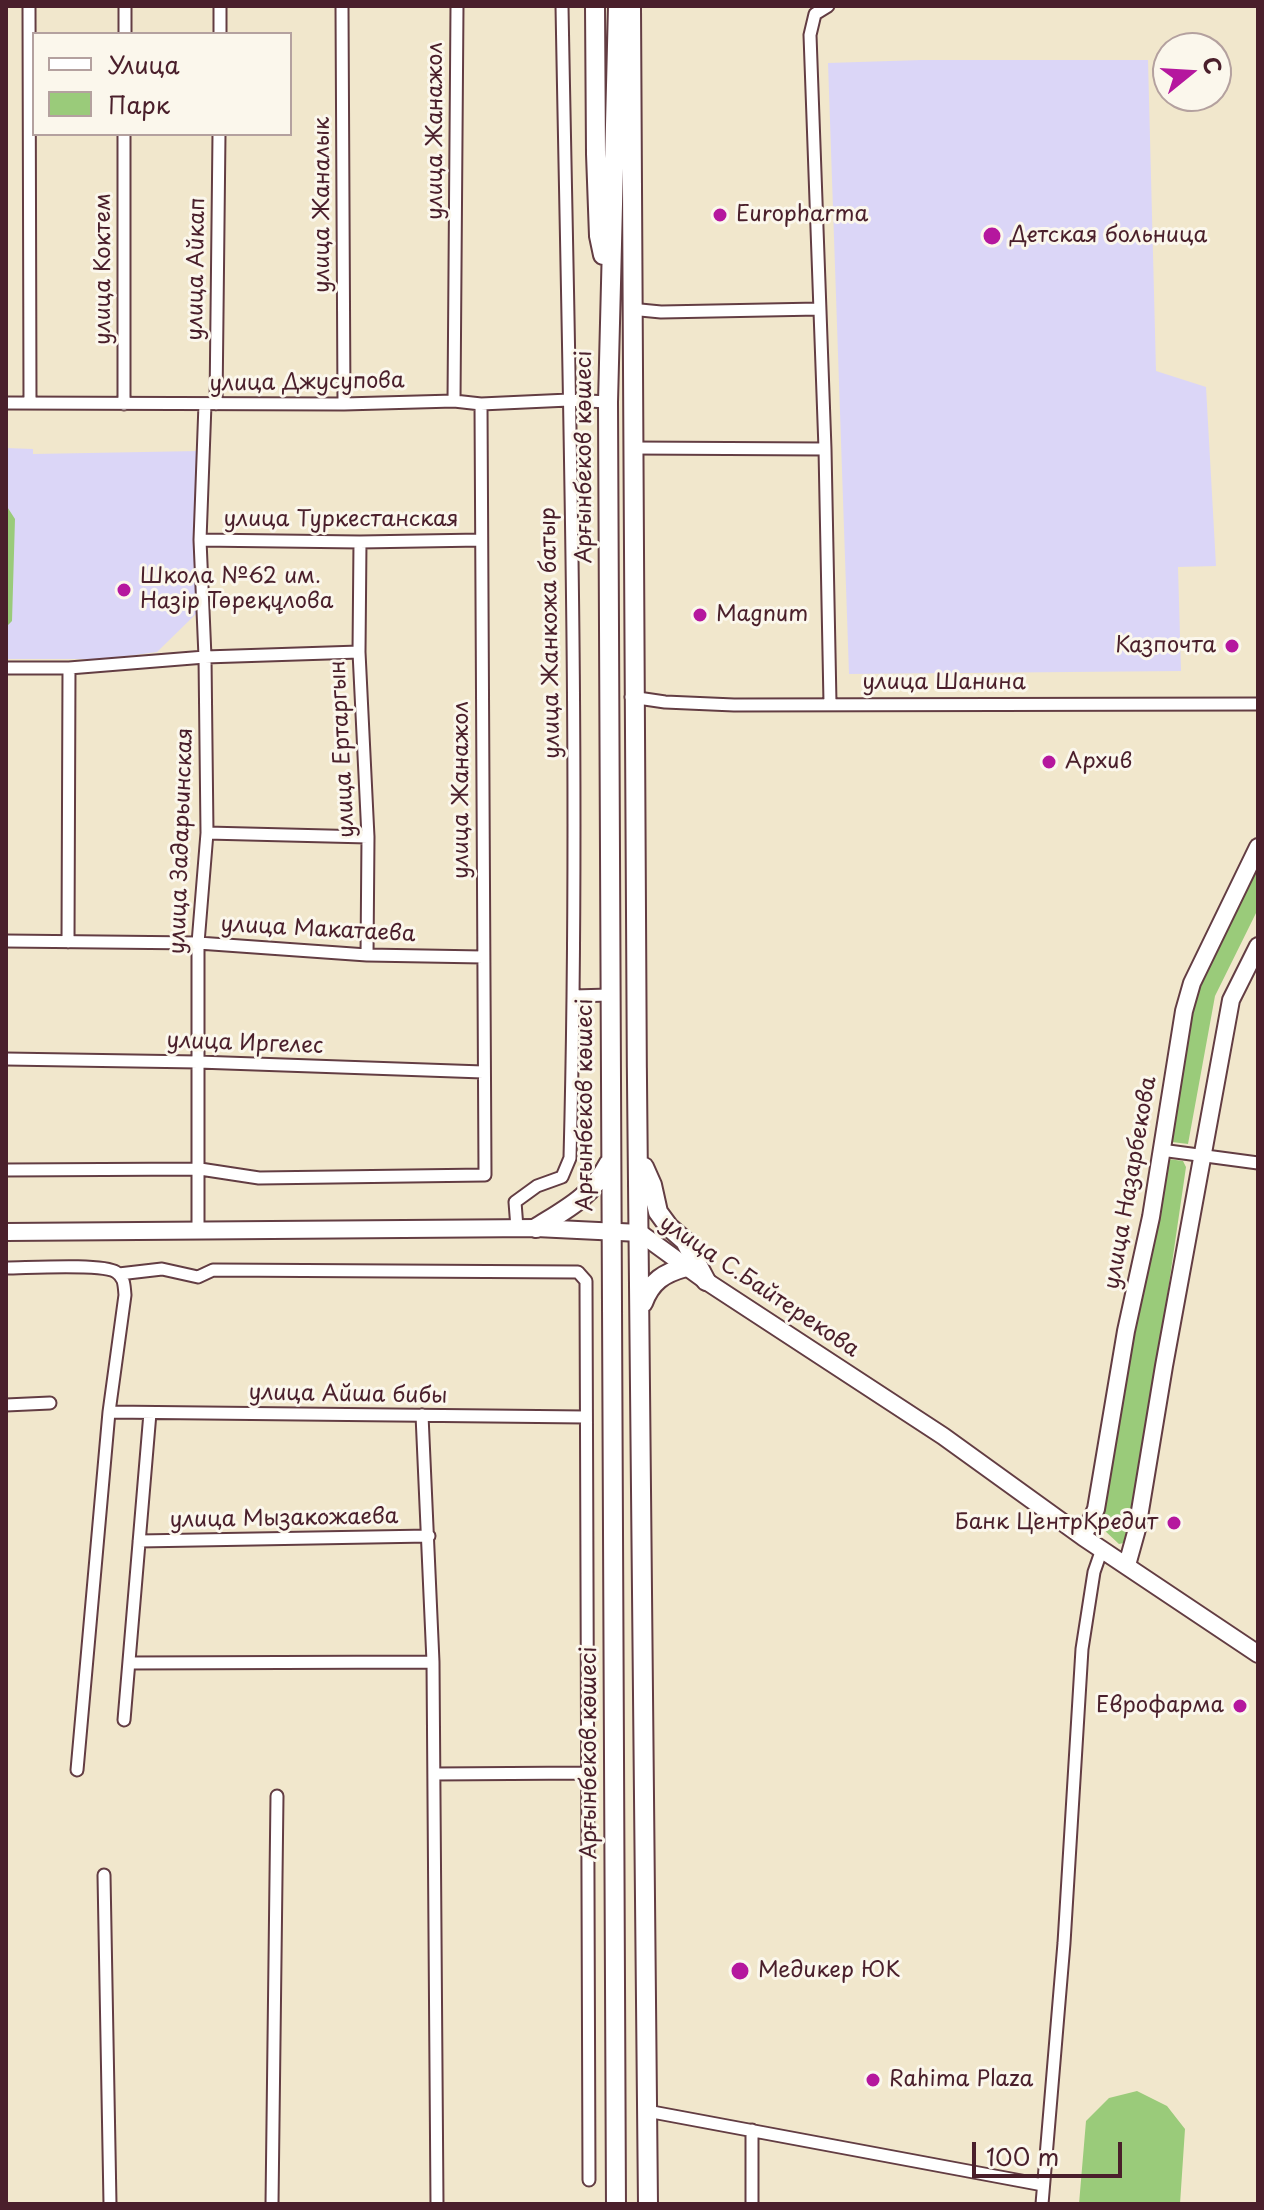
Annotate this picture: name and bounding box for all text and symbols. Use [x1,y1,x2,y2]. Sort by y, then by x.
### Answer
legend [32,32,292,136]
north arrow [1152,32,1232,112]
street label: улица Жанажол [423,42,449,220]
text: Улица [108,46,180,82]
text: С [1195,52,1232,78]
text: Парк [108,86,170,122]
street label: улица Жаналык [310,117,336,293]
street label: улица Коктем [91,193,117,345]
street label: улица Айкап [183,197,211,341]
place label: Europharma [736,202,868,228]
marker: Europharma [711,206,729,224]
place label: Детская больница [1010,223,1207,249]
marker: Детская больница [981,225,1003,247]
street label: Арғынбеков көшесі [572,350,598,564]
street label: улица Джусупова [209,368,405,398]
street label: улица Туркестанская [224,507,458,533]
street label: улица Жанкожа батыр [536,507,566,759]
place label: Школа №62 им. Назір Төреқұлова [140,564,333,616]
marker: Школа №62 им. Назір Төреқұлова [115,581,133,599]
place label: Magnum [716,602,808,628]
marker: Magnum [691,606,709,624]
place label: Казпочта [1115,633,1216,659]
marker: Казпочта [1223,637,1241,655]
street label: улица Ертаргын [325,660,361,838]
street label: улица Шанина [862,670,1026,696]
street label: улица Жанажол [449,701,475,879]
street label: улица Задарьинская [165,727,199,955]
place label: Архив [1065,749,1132,775]
marker: Архив [1040,753,1058,771]
street label: улица Макатаева [220,912,416,948]
street label: Арғынбеков көшесі [573,998,599,1212]
street label: улица Иргелес [166,1028,324,1060]
street label: улица Назарбекова [1099,1075,1163,1291]
street label: улица С.Байтерекова [654,1210,864,1364]
street label: улица Айша бибы [248,1380,448,1410]
street label: улица Мызакожаева [169,1504,399,1534]
place label: Банк ЦентрКредит [955,1510,1158,1536]
marker: Банк ЦентрКредит [1165,1514,1183,1532]
street label: Арғынбеков көшесі [577,1646,603,1860]
place label: Еврофарма [1096,1693,1224,1719]
marker: Еврофарма [1231,1697,1249,1715]
place label: Медикер ЮK [758,1958,900,1984]
marker: Медикер ЮK [729,1960,751,1982]
place label: Rahima Plaza [889,2067,1033,2093]
marker: Rahima Plaza [864,2071,882,2089]
scale bar [976,2126,1126,2176]
text: 100 m [986,2138,1059,2174]

